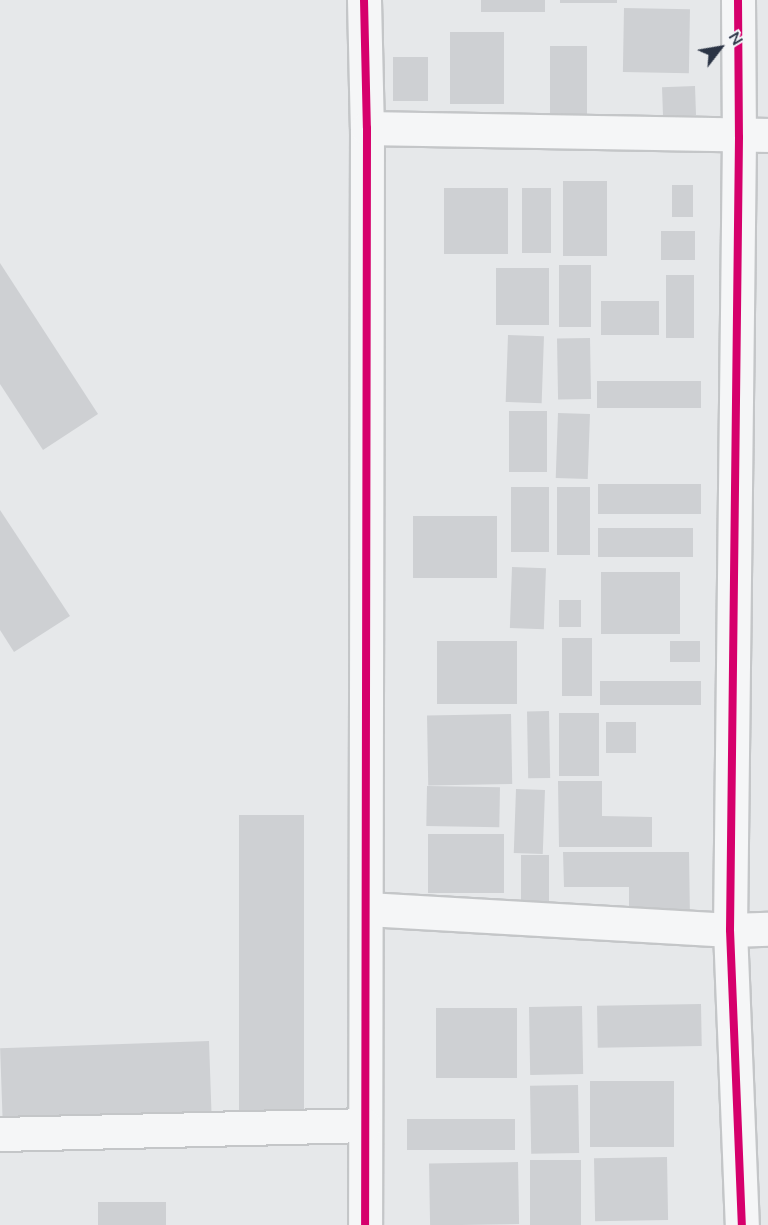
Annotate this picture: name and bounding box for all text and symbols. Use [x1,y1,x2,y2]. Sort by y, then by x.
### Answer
north arrow [690,18,750,78]
text: N [723,28,748,50]

